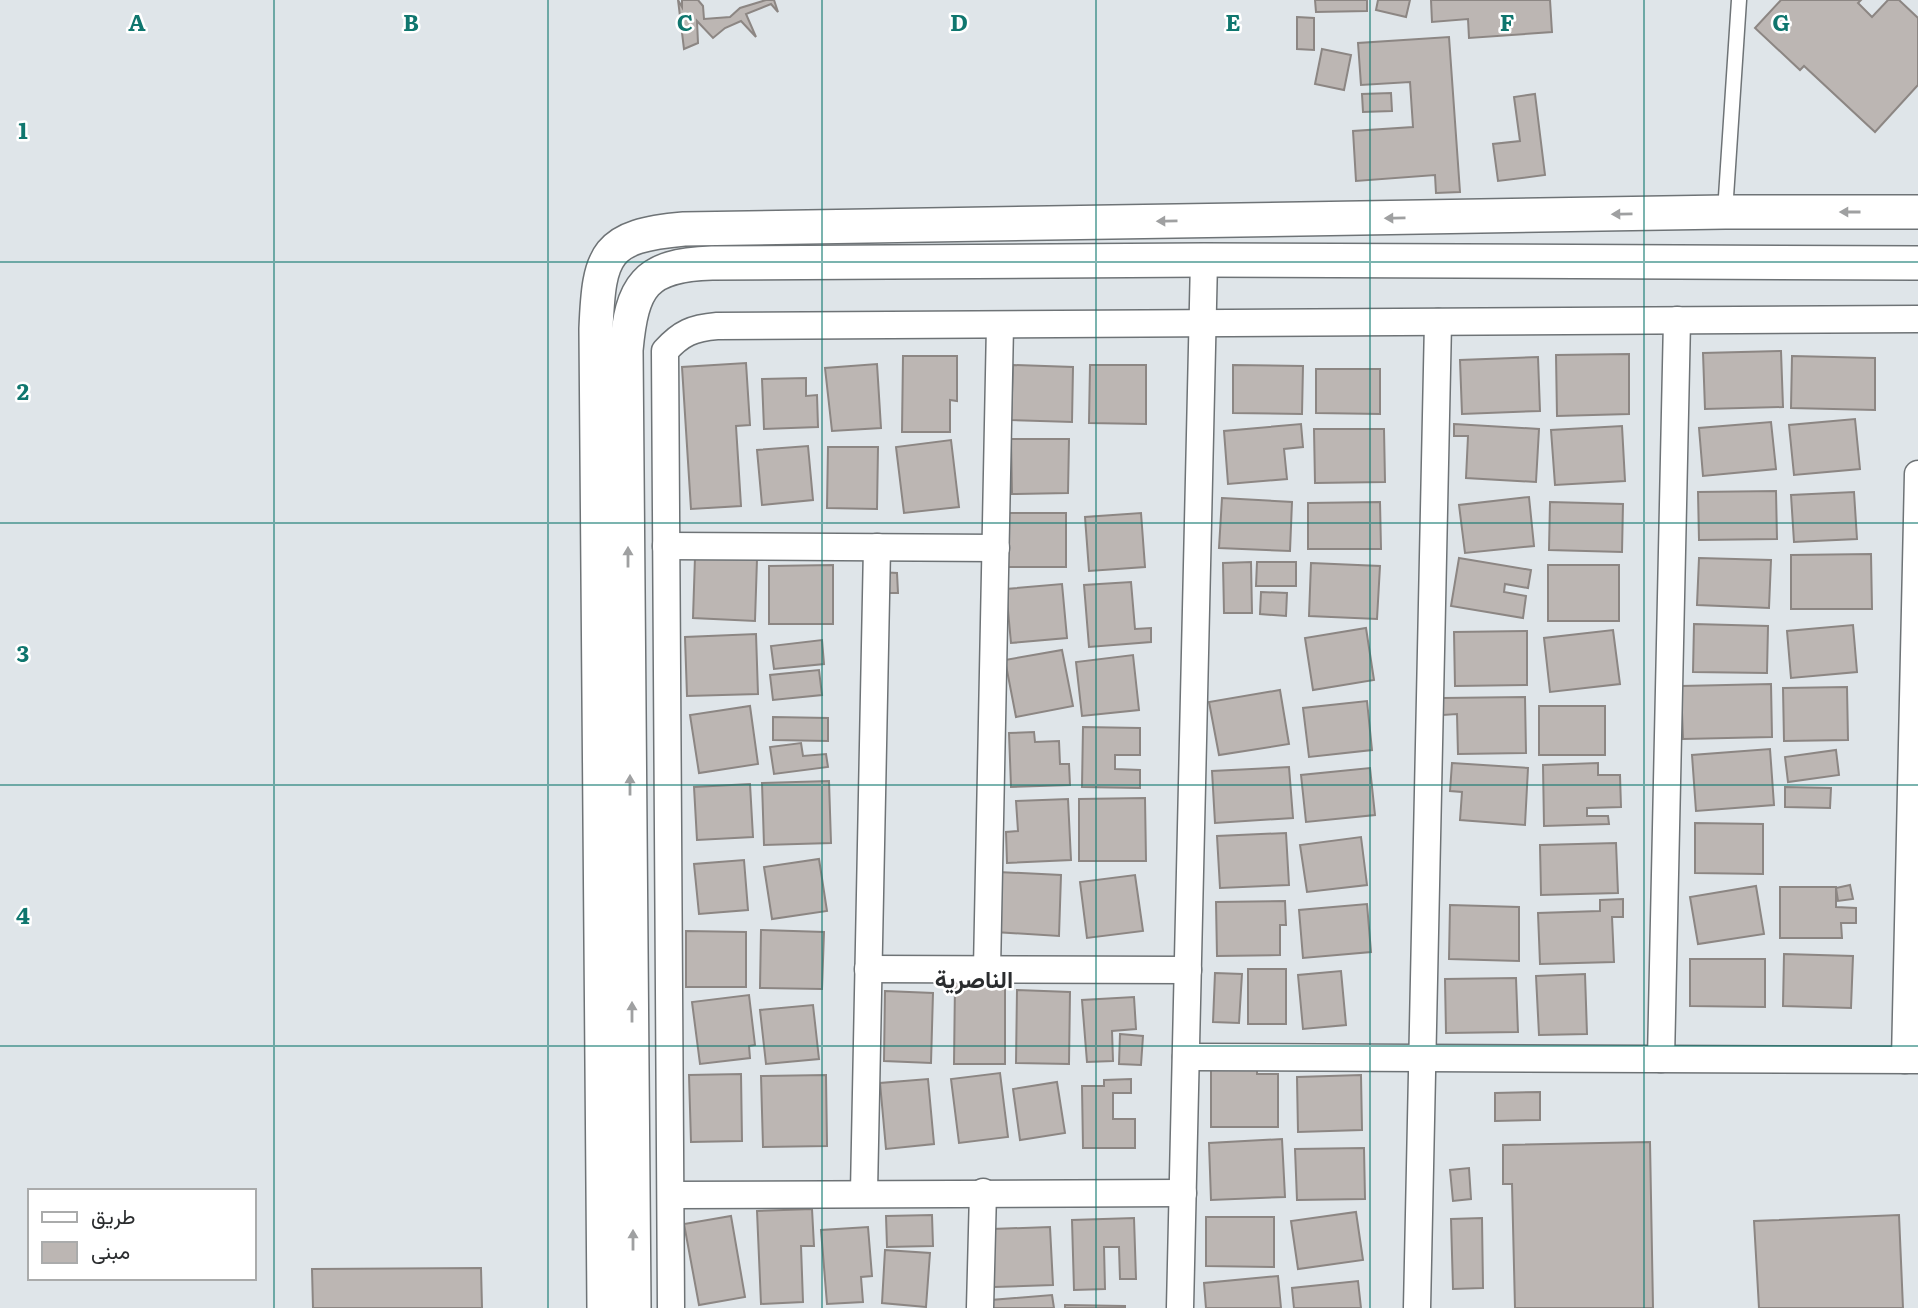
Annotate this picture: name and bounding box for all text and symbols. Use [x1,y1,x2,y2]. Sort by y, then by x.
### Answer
text: A [128,4,146,38]
text: B [403,4,419,38]
text: C [677,4,693,38]
text: D [950,4,968,38]
text: E [1225,4,1241,38]
text: F [1500,4,1515,38]
text: G [1772,4,1790,38]
text: 1 [18,112,28,146]
one-way arrow [1839,206,1861,218]
one-way arrow [1611,208,1633,220]
one-way arrow [1384,212,1406,223]
one-way arrow [1156,216,1178,227]
text: 2 [17,373,29,407]
one-way arrow [622,546,634,568]
text: 3 [17,635,29,669]
one-way arrow [624,774,636,796]
text: 4 [16,897,30,931]
district label: الناصرية [935,960,1013,995]
one-way arrow [626,1001,637,1023]
legend [28,1189,256,1280]
text: طريق [91,1199,136,1230]
one-way arrow [628,1229,639,1251]
text: مبنى [91,1234,130,1265]

